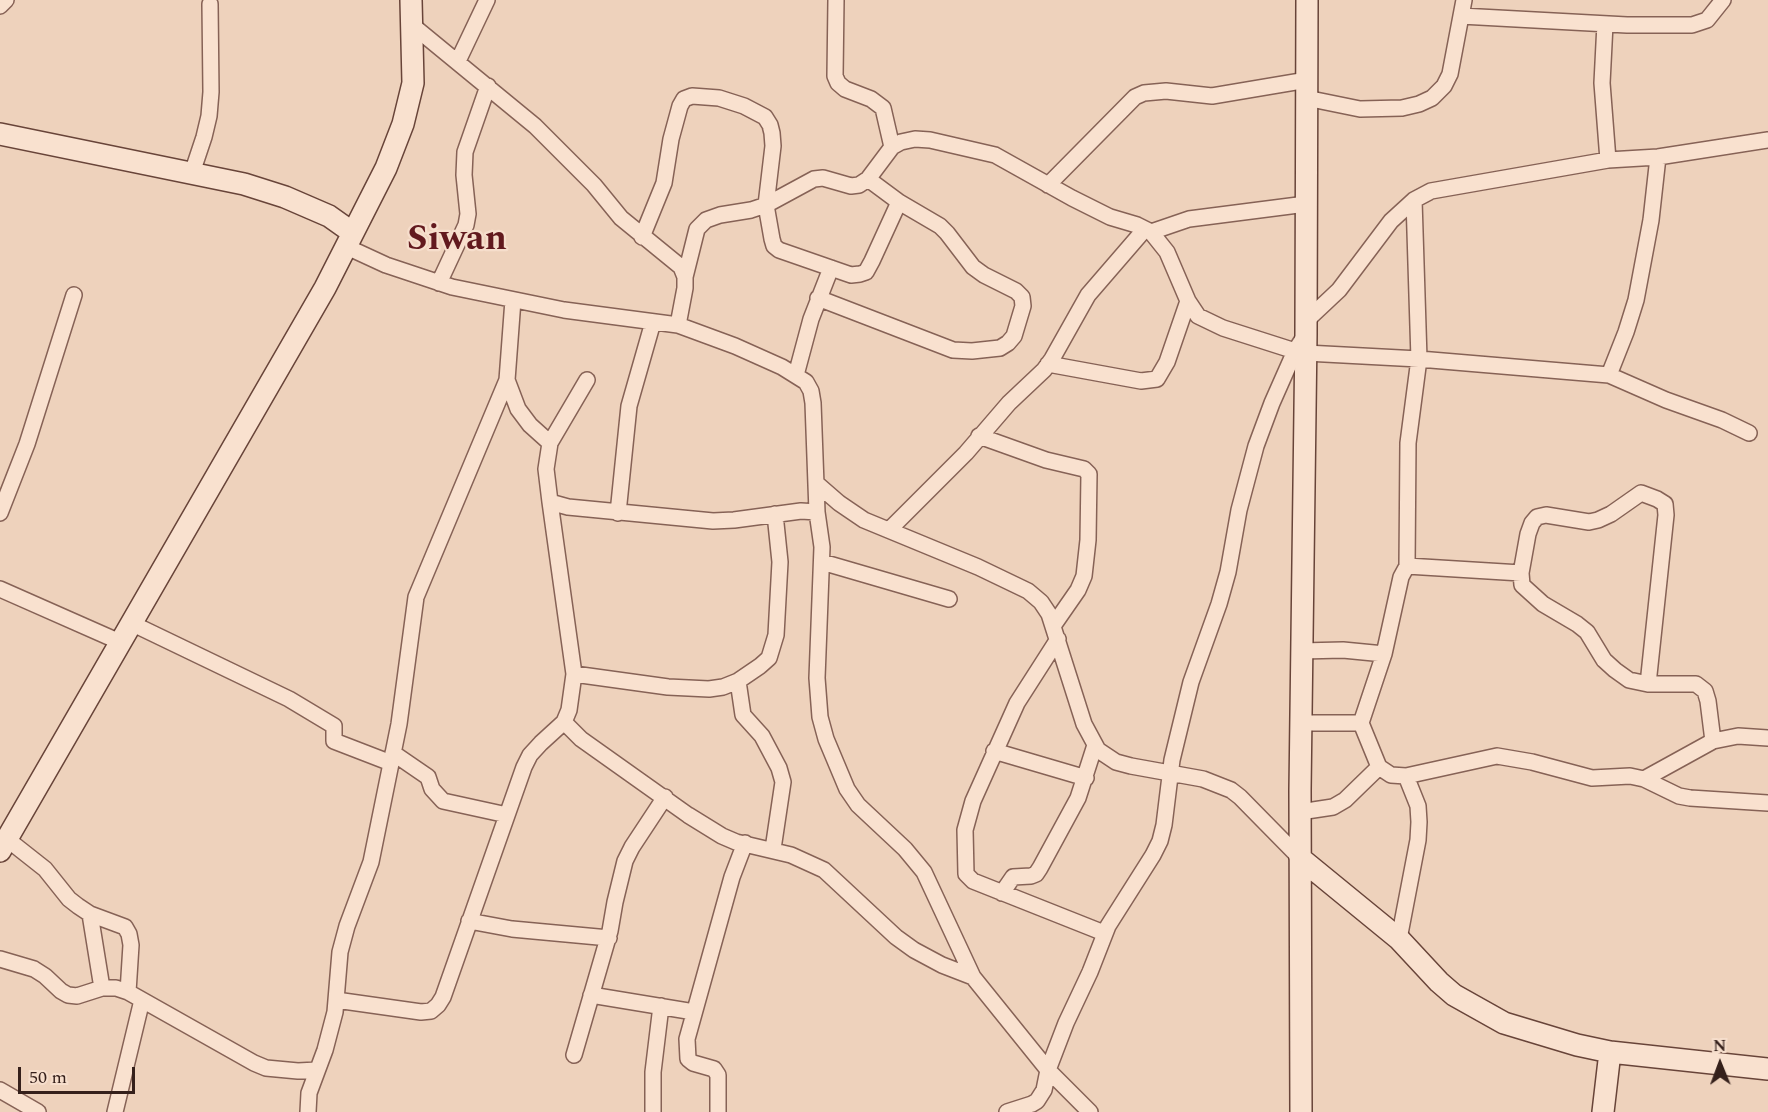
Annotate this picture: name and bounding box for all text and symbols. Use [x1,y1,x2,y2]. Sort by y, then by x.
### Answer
district label: Siwan [407,220,507,264]
north arrow [1690,1034,1750,1094]
text: N [1713,1034,1726,1058]
scale bar [21,1055,138,1093]
text: 50 m [29,1064,67,1091]

